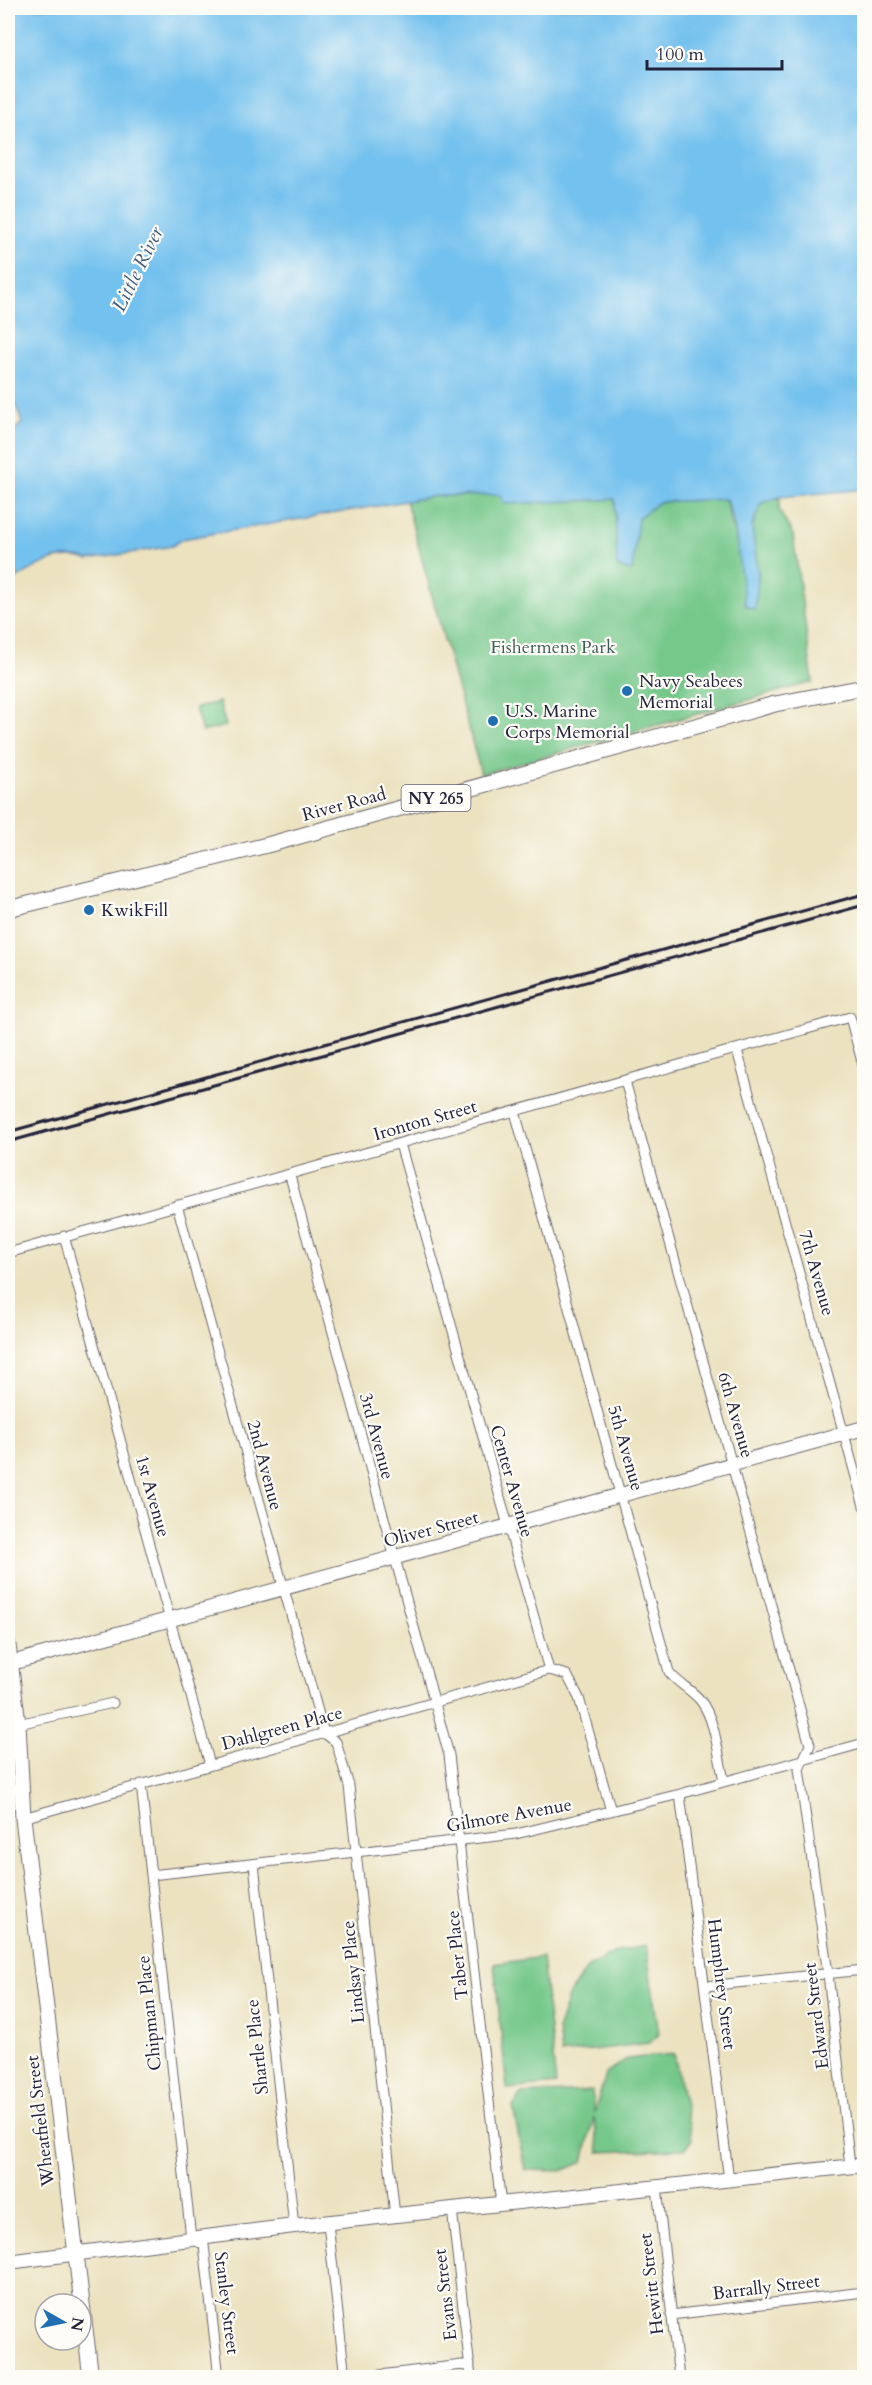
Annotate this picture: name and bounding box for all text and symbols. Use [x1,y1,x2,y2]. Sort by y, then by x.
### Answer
scale bar [647,33,782,71]
text: 100 m [656,42,704,67]
water label: Little River [105,221,170,316]
park label: Fishermens Park [490,635,616,660]
place label: Navy Seabees Memorial [639,669,743,715]
marker: Navy Seabees Memorial [620,684,634,698]
place label: U.S. Marine Corps Memorial [505,699,630,745]
marker: U.S. Marine Corps Memorial [486,714,500,728]
street label: River Road [299,781,389,828]
road number: NY 265 [402,785,470,811]
place label: KwikFill [101,898,168,923]
marker: KwikFill [82,903,96,917]
street label: Ironton Street [371,1094,480,1147]
street label: 7th Avenue [792,1227,841,1319]
street label: 6th Avenue [711,1369,760,1461]
street label: 3rd Avenue [353,1390,400,1482]
street label: 5th Avenue [601,1402,650,1494]
street label: 2nd Avenue [241,1417,289,1513]
street label: Center Avenue [484,1422,539,1540]
street label: 1st Avenue [129,1452,176,1540]
street label: Oliver Street [381,1505,482,1554]
street label: Dahlgreen Place [219,1700,345,1757]
street label: Gilmore Avenue [444,1792,574,1839]
street label: Taber Place [440,1909,475,2001]
street label: Humphrey Street [701,1917,742,2051]
street label: Lindsay Place [336,1919,371,2025]
street label: Chipman Place [131,1954,168,2072]
street label: Edward Street [798,1961,835,2071]
street label: Shartle Place [240,1998,275,2096]
street label: Wheatfield Street [20,2054,61,2189]
street label: Hewitt Street [633,2231,670,2336]
street label: Evans Street [427,2247,464,2342]
street label: Stanley Street [208,2250,245,2356]
street label: Barrally Street [711,2268,821,2306]
north arrow [33,2292,93,2352]
text: N [65,2316,89,2333]

